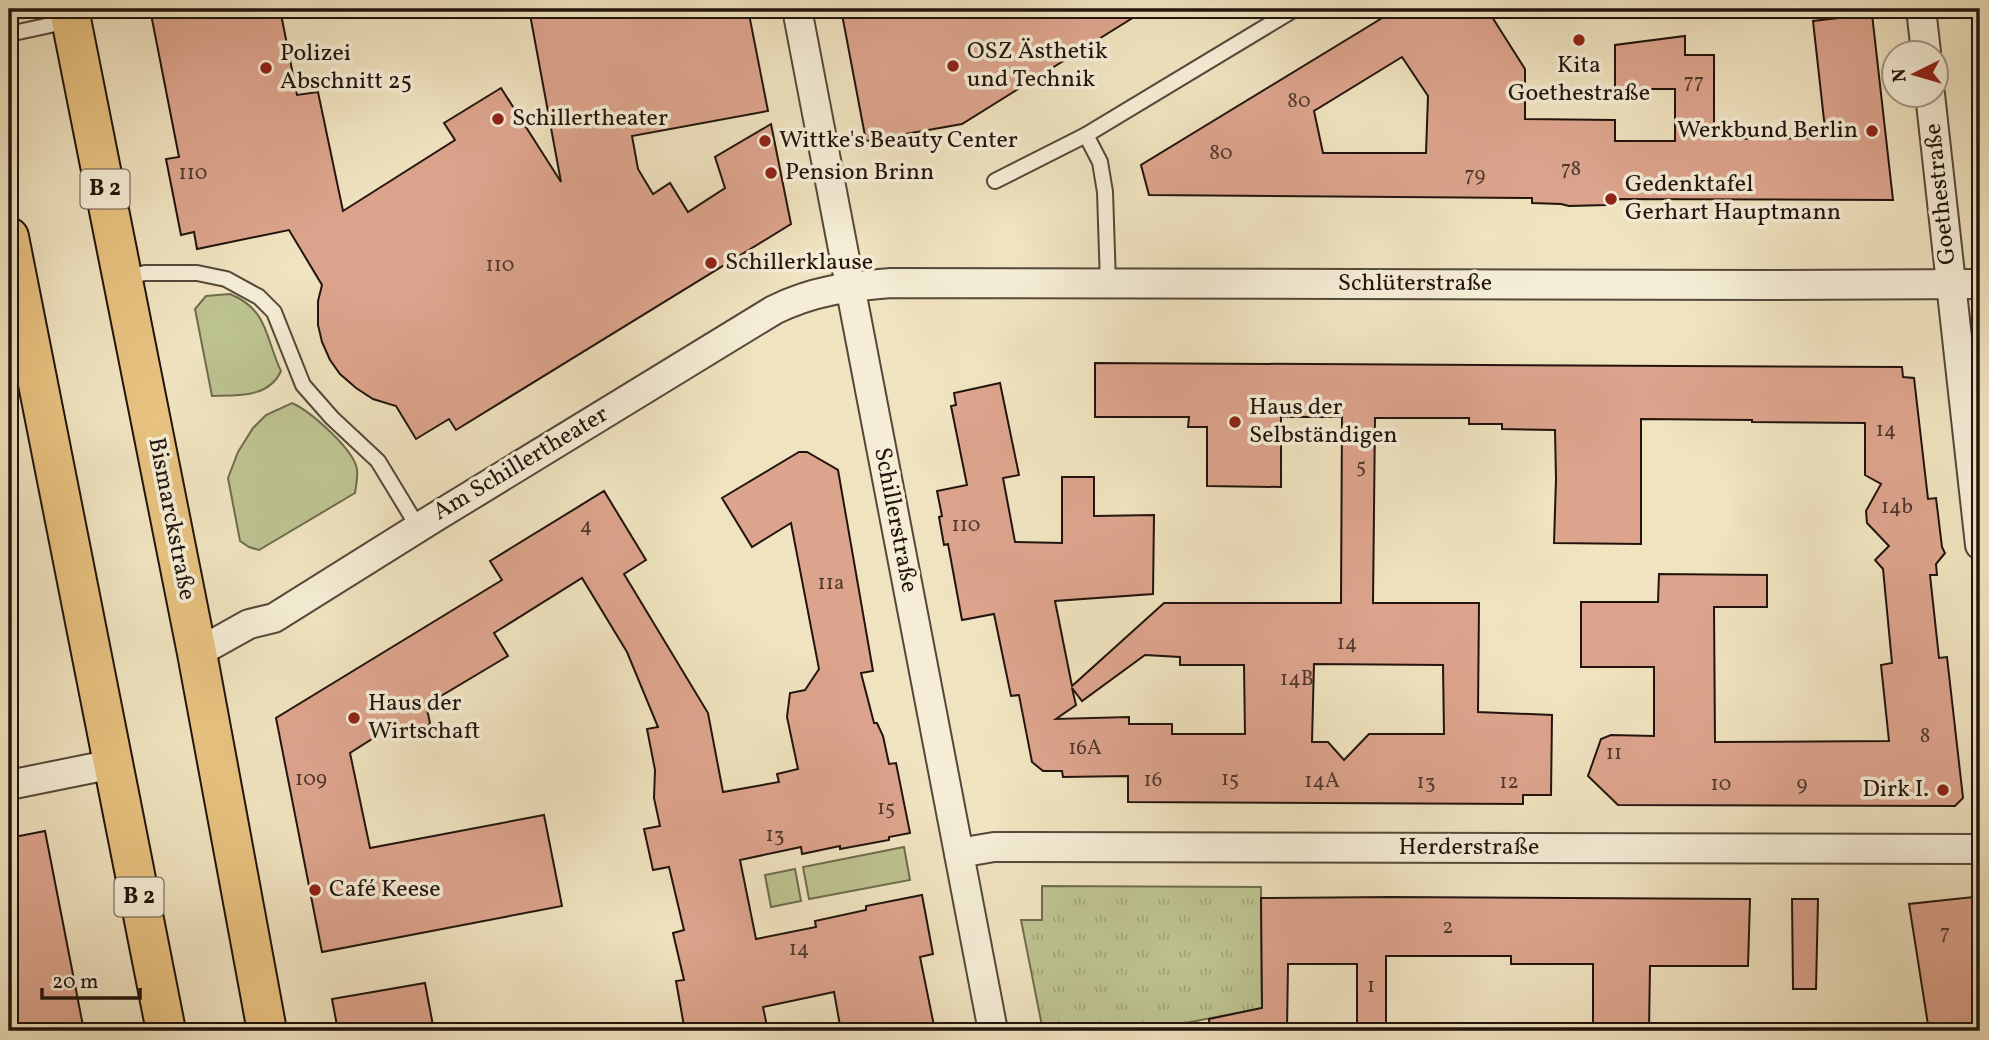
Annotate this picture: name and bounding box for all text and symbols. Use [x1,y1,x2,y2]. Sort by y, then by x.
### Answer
marker: Kita Goethestraße [1571,32,1587,48]
place label: OSZ Ästhetik und Technik [967,35,1108,97]
place label: Polizei Abschnitt 25 [280,37,412,99]
north arrow [1881,38,1951,108]
place label: Kita Goethestraße [1508,49,1650,111]
marker: OSZ Ästhetik und Technik [945,58,961,74]
marker: Polizei Abschnitt 25 [258,60,274,76]
text: N [1886,67,1914,83]
house number: 77 [1684,68,1704,97]
house number: 80 [1287,87,1311,116]
place label: Schillertheater [512,102,668,136]
marker: Schillertheater [490,111,506,127]
place label: Werkbund Berlin [1677,114,1858,148]
street label: Goethestraße [1917,121,1965,267]
marker: Werkbund Berlin [1864,123,1880,139]
place label: Wittke's Beauty Center [779,124,1018,158]
marker: Wittke's Beauty Center [757,133,773,149]
house number: 80 [1209,139,1233,168]
house number: 78 [1561,155,1581,184]
place label: Pension Brinn [785,156,934,190]
house number: 110 [179,159,207,188]
house number: 79 [1465,161,1486,190]
marker: Pension Brinn [763,165,779,181]
place label: Gedenktafel Gerhart Hauptmann [1625,168,1841,230]
road number: B 2 [80,170,130,208]
marker: Gedenktafel Gerhart Hauptmann [1603,191,1619,207]
place label: Schillerklause [725,246,873,280]
house number: 110 [486,251,514,280]
marker: Schillerklause [703,255,719,271]
street label: Schlüterstraße [1338,267,1492,301]
place label: Haus der Selbständigen [1249,391,1398,453]
street label: Am Schillertheater [427,398,615,530]
marker: Haus der Selbständigen [1227,414,1243,430]
house number: 14 [1876,416,1896,445]
street label: Bismarckstraße [139,435,203,603]
street label: Schillerstraße [864,445,926,595]
house number: 5 [1356,452,1366,481]
house number: 14b [1881,493,1913,522]
house number: 110 [952,511,980,540]
house number: 4 [580,512,592,541]
house number: 11a [818,569,844,598]
house number: 14 [1337,629,1357,658]
house number: 14B [1280,665,1314,694]
place label: Haus der Wirtschaft [368,687,480,749]
marker: Haus der Wirtschaft [346,710,362,726]
house number: 8 [1920,722,1930,751]
house number: 16A [1068,734,1102,763]
house number: 11 [1606,739,1622,768]
house number: 109 [295,765,327,794]
house number: 15 [1221,765,1239,794]
house number: 16 [1144,766,1162,795]
house number: 14A [1304,767,1340,796]
house number: 13 [1417,768,1435,797]
house number: 12 [1499,768,1519,797]
house number: 10 [1711,770,1731,799]
house number: 9 [1797,770,1808,799]
place label: Dirk I. [1862,773,1929,807]
marker: Dirk I. [1935,782,1951,798]
house number: 15 [877,794,895,823]
house number: 13 [766,821,784,850]
street label: Herderstraße [1399,831,1539,865]
place label: Café Keese [329,873,441,907]
road number: B 2 [114,877,164,916]
marker: Café Keese [307,882,323,898]
house number: 2 [1442,913,1454,942]
house number: 7 [1940,919,1950,948]
house number: 14 [789,935,809,964]
scale bar [42,956,140,1000]
text: 20 m [52,968,98,997]
house number: 1 [1367,972,1375,1001]

